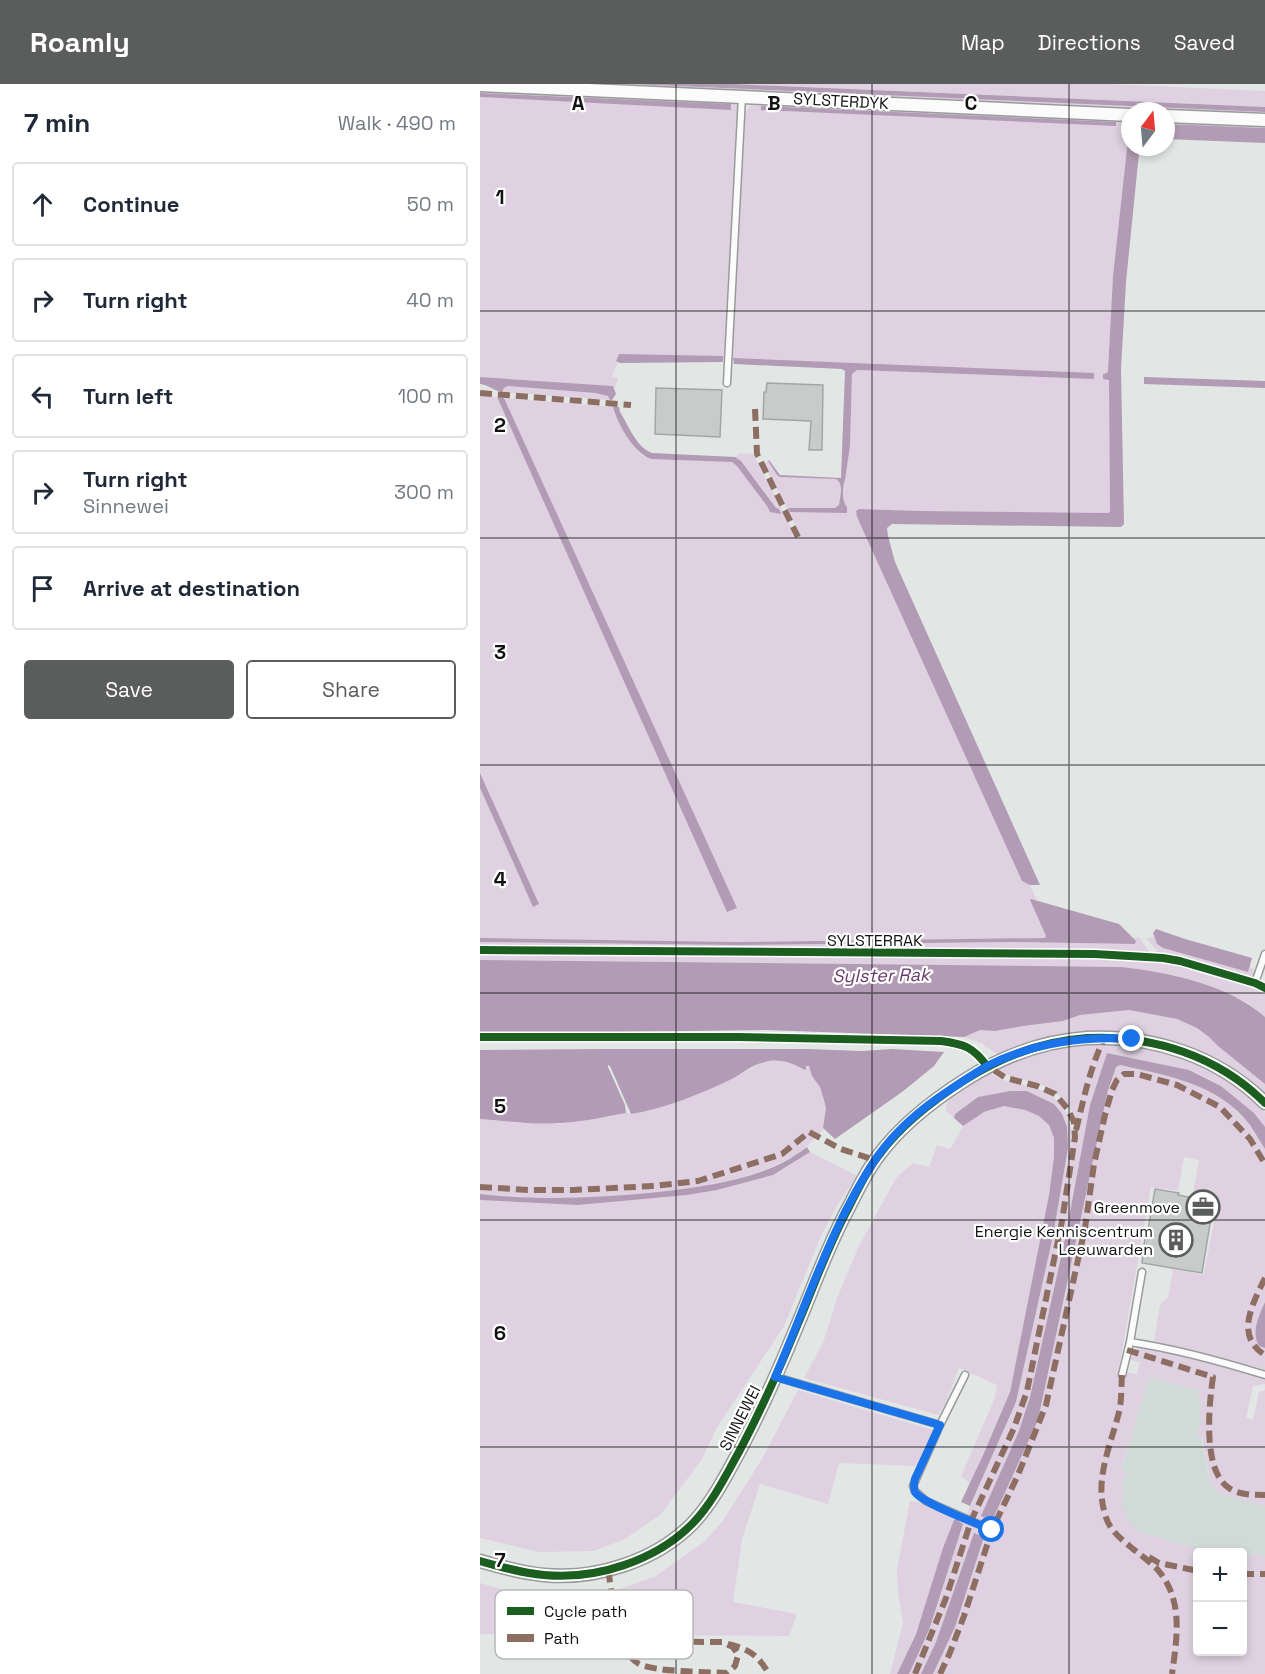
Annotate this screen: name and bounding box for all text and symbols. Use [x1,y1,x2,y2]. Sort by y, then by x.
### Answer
text: Roamly [30,24,130,60]
text: Map [961,29,1005,56]
text: Directions [1038,29,1141,56]
text: Saved [1174,29,1235,56]
street label: SYLSTERDYK [793,88,889,114]
text: A [572,90,585,116]
text: B [767,90,781,116]
text: C [965,90,978,116]
north arrow [1121,102,1175,156]
text: 7 min [24,106,90,140]
text: Walk · 490 m [338,110,456,136]
text: 1 [495,184,505,210]
icon: ahead [26,188,59,221]
text: Continue [83,190,179,218]
text: 50 m [407,191,454,217]
icon: right [26,284,59,317]
text: Turn right [83,286,188,314]
text: 40 m [406,287,454,313]
icon: left [26,380,59,413]
text: Turn left [83,382,173,410]
text: 100 m [398,383,454,409]
text: 2 [494,412,506,438]
text: Turn right [83,465,188,493]
icon: right [26,476,59,509]
text: 300 m [394,479,454,505]
text: Sinnewei [83,493,169,519]
icon: arrive [26,572,59,605]
text: Arrive at destination [83,574,300,602]
text: 3 [494,639,506,665]
button: Save [24,660,234,719]
button: Share [246,660,456,719]
text: 4 [494,866,507,892]
street label: SYLSTERRAK [827,930,923,951]
water label: Sylster Rak [832,963,932,987]
route end [1118,1025,1144,1051]
text: 5 [494,1093,506,1119]
office icon: Greenmove [1185,1189,1221,1225]
place label: Greenmove [1094,1197,1180,1218]
place label: Energie Kenniscentrum Leeuwarden [975,1221,1153,1260]
building icon: Energie Kenniscentrum Leeuwarden [1158,1222,1194,1258]
text: 6 [494,1320,506,1346]
street label: SINNEWEI [715,1382,765,1454]
route start [978,1516,1004,1542]
text: 7 [494,1547,506,1573]
map controls [1193,1548,1247,1656]
button: + [1193,1548,1247,1602]
legend [495,1590,693,1659]
text: Cycle path [544,1601,627,1622]
button: − [1193,1602,1247,1656]
text: Path [544,1628,579,1649]

